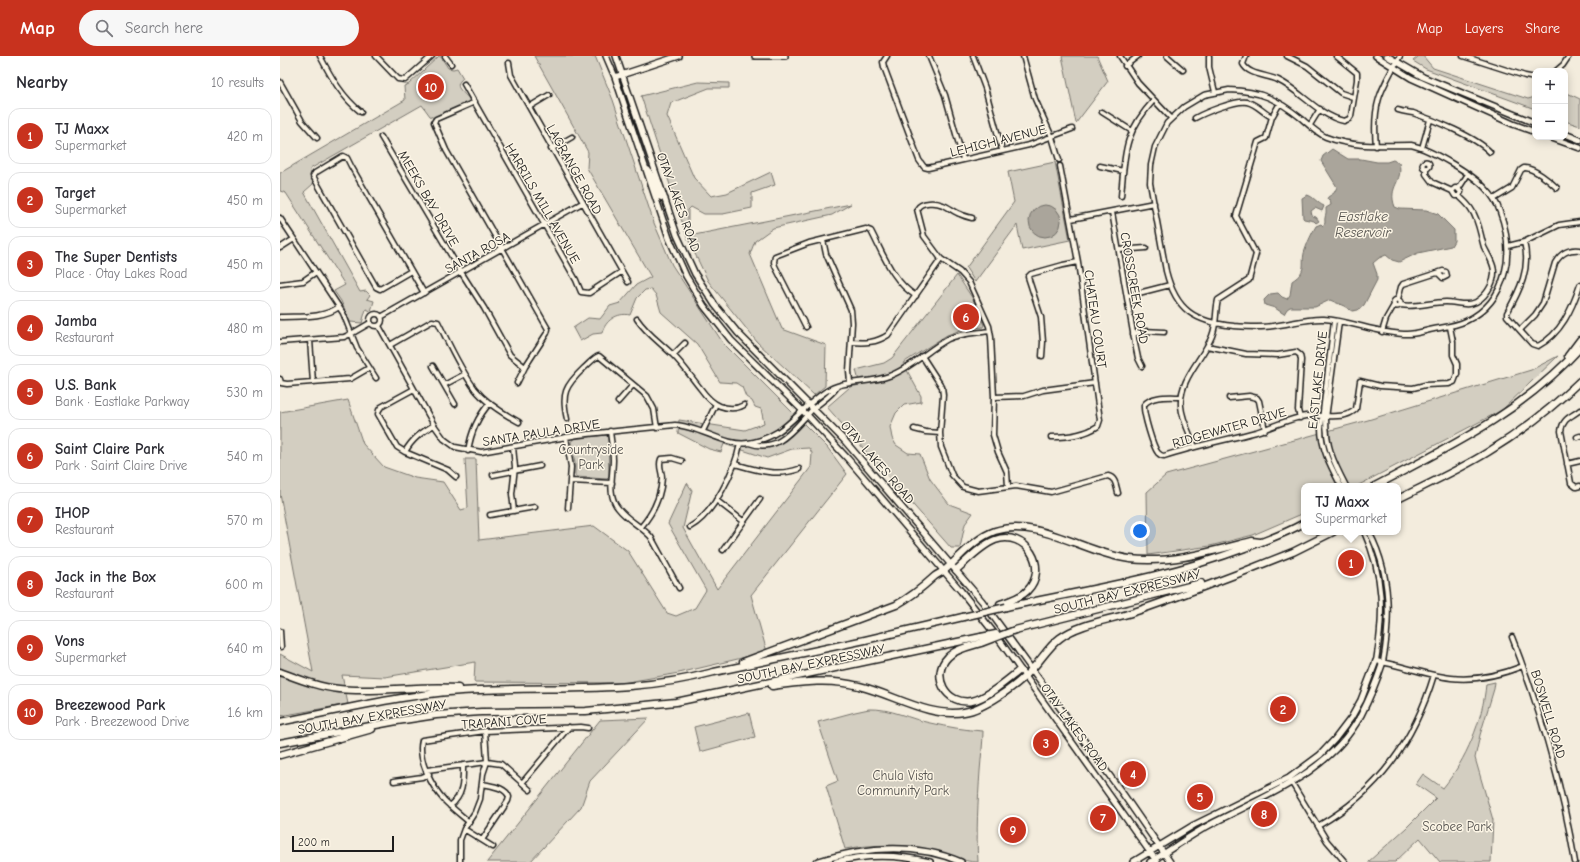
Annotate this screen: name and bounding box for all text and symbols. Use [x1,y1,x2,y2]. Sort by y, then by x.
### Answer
search box [79,10,359,46]
text: Map [20,17,55,39]
icon: search [93,17,115,39]
text: Search here [125,19,203,37]
text: Map [1416,20,1443,37]
text: Layers [1465,20,1503,37]
text: Share [1525,20,1560,37]
map controls [1532,68,1568,140]
button: + [1532,68,1568,104]
pin: 10 [418,72,444,102]
text: Nearby [16,73,67,92]
text: 10 results [211,75,264,90]
button: − [1532,104,1568,140]
text: TJ Maxx [55,120,109,138]
street label: LEHIGH AVENUE [948,121,1048,160]
street label: LAGRANGE ROAD [544,122,605,217]
text: 1 [27,129,33,144]
text: 420 m [227,129,263,144]
text: Supermarket [55,138,126,153]
street label: HARRILS MILL AVENUE [502,141,583,266]
street label: MEEKS BAY DRIVE [395,148,462,249]
street label: OTAY LAKES ROAD [654,150,703,254]
text: Target [55,184,95,202]
text: 2 [27,193,33,208]
text: 450 m [227,193,263,208]
text: Supermarket [55,202,126,217]
water label: Eastlake Reservoir [1335,208,1392,241]
street label: SANTA ROSA [442,228,513,276]
street label: CROSSCREEK ROAD [1117,231,1152,345]
text: The Super Dentists [55,248,177,266]
text: 3 [27,257,33,272]
text: 450 m [227,257,263,272]
text: Place · Otay Lakes Road [55,266,187,281]
street label: CHATEAU COURT [1081,269,1110,369]
pin: 6 [953,302,979,332]
text: Jamba [55,312,97,330]
text: 4 [27,321,33,336]
text: 480 m [227,321,263,336]
text: Restaurant [55,330,114,345]
street label: EASTLAKE DRIVE [1305,330,1330,430]
text: U.S. Bank [55,376,116,394]
text: 5 [27,385,33,400]
text: 530 m [226,385,263,400]
text: Bank · Eastlake Parkway [55,394,189,409]
street label: RIDGEWATER DRIVE [1170,404,1288,451]
street label: SANTA PAULA DRIVE [481,416,601,449]
street label: OTAY LAKES ROAD [838,418,918,507]
text: Saint Claire Park [55,440,164,458]
park label: Countryside Park [558,442,624,472]
text: 6 [27,449,33,464]
text: 540 m [227,449,263,464]
text: Park · Saint Claire Drive [55,458,187,473]
popup [1301,483,1401,535]
text: TJ Maxx [1315,493,1369,511]
text: IHOP [55,504,90,522]
text: Supermarket [1315,511,1387,526]
text: 7 [27,513,33,528]
text: 570 m [227,513,263,528]
your location [1130,521,1150,541]
text: Restaurant [55,522,114,537]
pin: 1 [1338,548,1364,578]
street label: SOUTH BAY EXPRESSWAY [1052,566,1202,617]
text: Jack in the Box [55,568,156,586]
text: 8 [27,577,33,592]
text: 600 m [225,577,263,592]
text: Restaurant [55,586,114,601]
text: Vons [55,632,84,650]
street label: SOUTH BAY EXPRESSWAY [736,640,887,687]
text: 9 [27,641,33,656]
text: 640 m [227,641,263,656]
text: Supermarket [55,650,126,665]
street label: BOSWELL ROAD [1528,668,1569,760]
street label: OTAY LAKES ROAD [1038,681,1111,774]
pin: 2 [1270,694,1296,724]
text: Breezewood Park [55,696,165,714]
street label: SOUTH BAY EXPRESSWAY [296,696,448,737]
text: 10 [24,705,36,720]
text: 1.6 km [227,705,263,720]
street label: TRAPANI COVE [461,711,547,732]
text: Park · Breezewood Drive [55,714,189,729]
pin: 3 [1033,728,1059,758]
pin: 4 [1120,759,1146,789]
park label: Chula Vista Community Park [857,768,950,798]
pin: 5 [1187,782,1213,812]
pin: 8 [1251,799,1277,829]
pin: 7 [1090,803,1116,833]
pin: 9 [1000,815,1026,845]
park label: Scobee Park [1422,819,1492,834]
scale bar [292,834,394,853]
text: 200 m [298,836,330,849]

